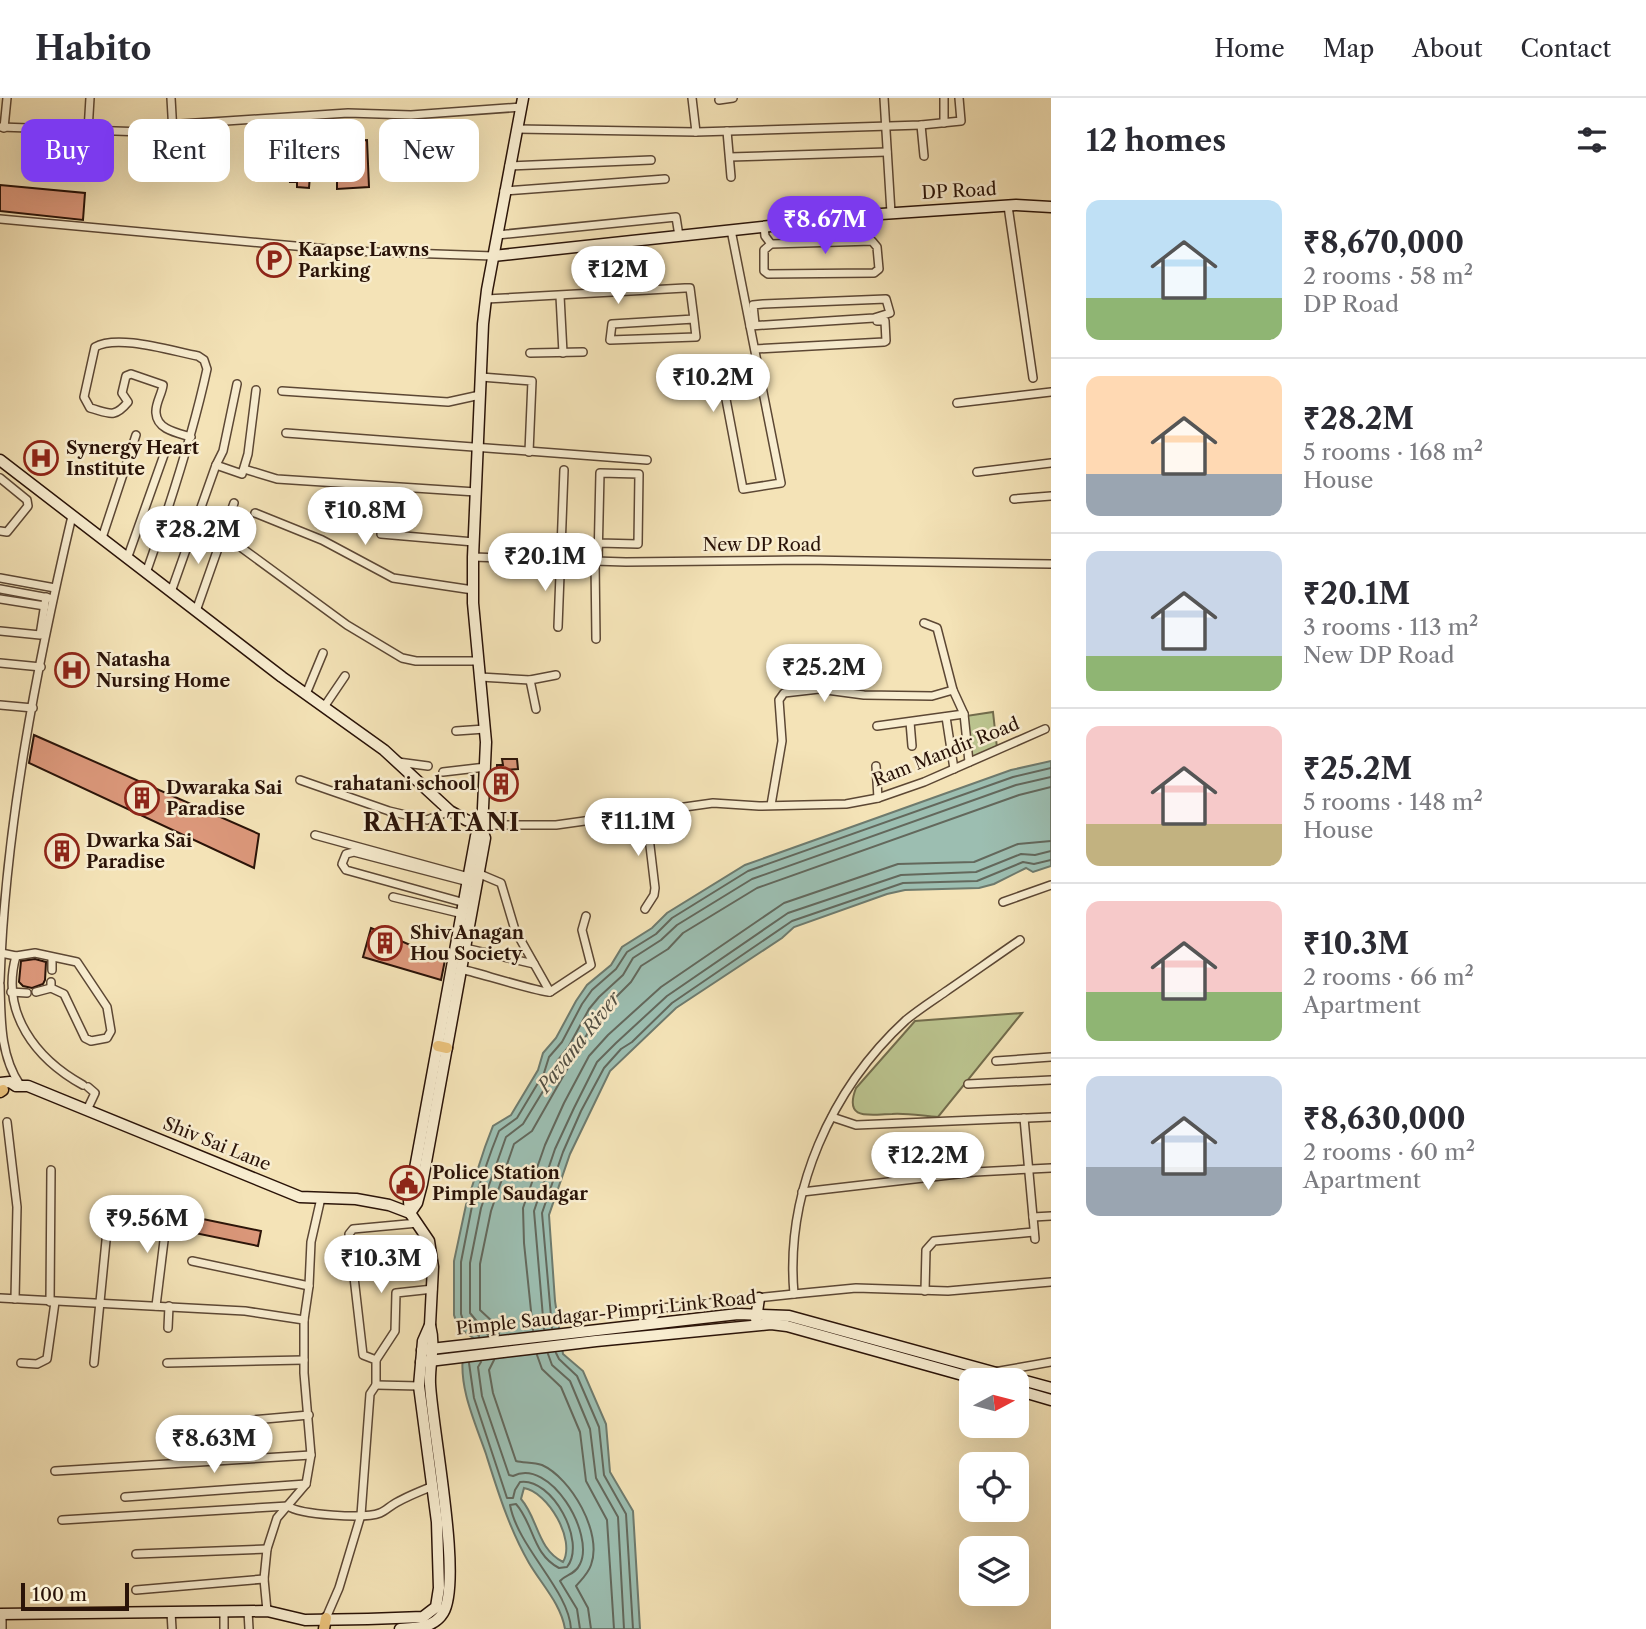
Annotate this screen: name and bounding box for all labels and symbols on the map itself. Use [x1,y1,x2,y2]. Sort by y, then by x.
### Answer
street label: DP Road [921,178,997,204]
pin: ₹8.67M [768,197,882,256]
place label: Kaapse Lawns Parking [298,239,429,282]
parking icon: Kaapse Lawns Parking [255,241,293,279]
pin: ₹12M [577,246,659,306]
pin: ₹10.2M [656,354,770,414]
place label: Synergy Heart Institute [66,437,200,480]
hospital icon: Synergy Heart Institute [22,439,60,477]
pin: ₹10.8M [308,488,422,547]
pin: ₹28.2M [141,506,255,566]
pin: ₹20.1M [488,533,602,593]
street label: New DP Road [703,534,821,556]
pin: ₹25.2M [767,644,881,704]
place label: Natasha Nursing Home [96,649,230,692]
hospital icon: Natasha Nursing Home [53,651,91,689]
street label: Ram Mandir Road [870,713,1022,791]
building icon: rahatani school [482,765,520,803]
place label: rahatani school [333,773,476,795]
place label: Dwaraka Sai Paradise [166,777,283,820]
building icon: Dwaraka Sai Paradise [123,779,161,817]
pin: ₹11.1M [581,798,695,858]
district label: RAHATANI [363,808,521,837]
place label: Dwarka Sai Paradise [86,830,193,873]
building icon: Dwarka Sai Paradise [43,832,81,870]
place label: Shiv Anagan Hou Society [410,922,525,965]
building icon: Shiv Anagan Hou Society [366,924,404,962]
water label: Pavana River [531,986,626,1098]
street label: Shiv Sai Lane [160,1112,274,1176]
pin: ₹12.2M [871,1132,985,1192]
place label: Police Station Pimple Saudagar [432,1162,588,1205]
public building icon: Police Station Pimple Saudagar [388,1164,426,1202]
pin: ₹9.56M [90,1196,204,1255]
pin: ₹10.3M [324,1236,438,1295]
street label: Pimple Saudagar-Pimpri Link Road [455,1286,757,1340]
north arrow [959,1368,1029,1438]
pin: ₹8.63M [157,1416,271,1475]
scale bar [21,1580,130,1612]

